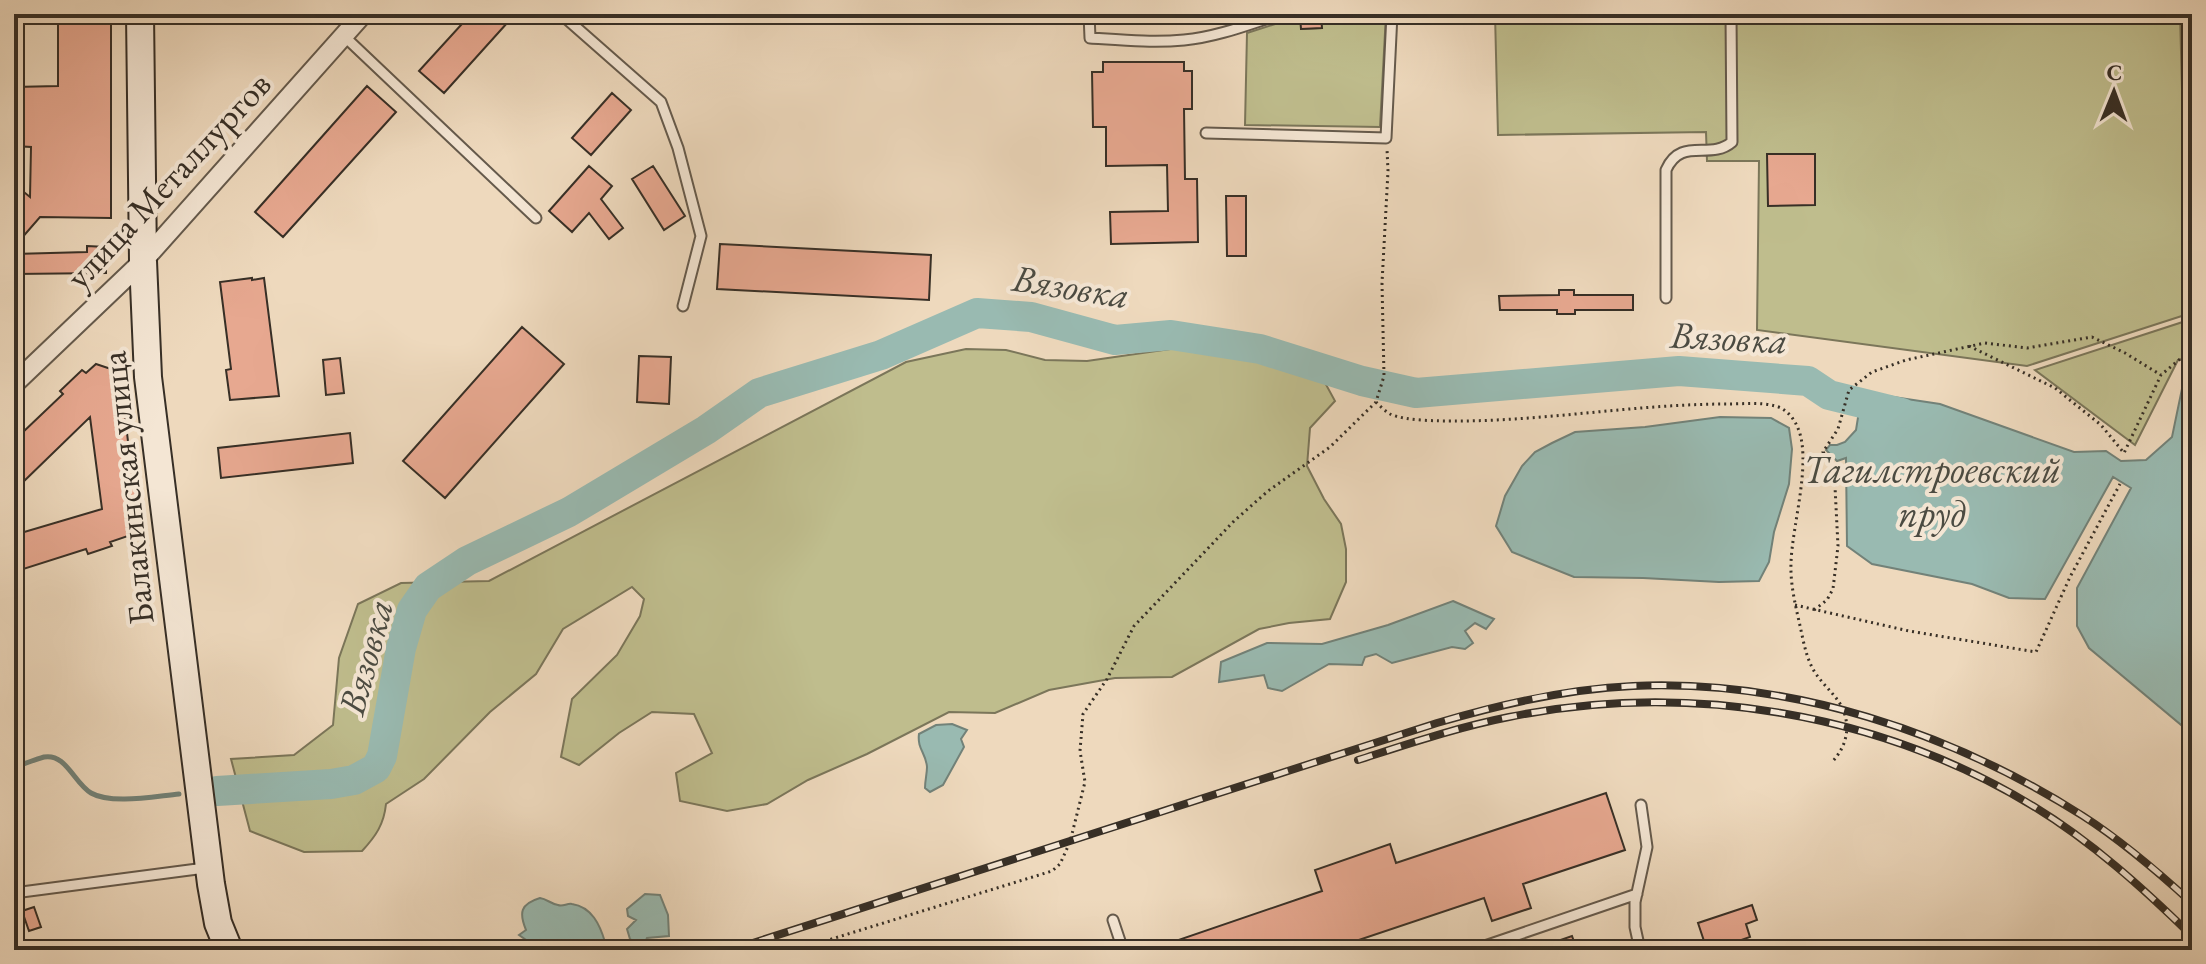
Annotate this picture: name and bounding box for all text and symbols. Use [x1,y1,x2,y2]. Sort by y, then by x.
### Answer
north arrow [2074,52,2154,132]
text: С [2106,58,2122,87]
street label: улица Металлургов [55,61,281,299]
water label: Вязовка [1008,252,1133,319]
water label: Вязовка [1668,309,1789,365]
street label: Балакинская улица [89,348,165,627]
water label: Тагилстроевский пруд [1803,444,2061,537]
water label: Вязовка [326,594,404,721]

